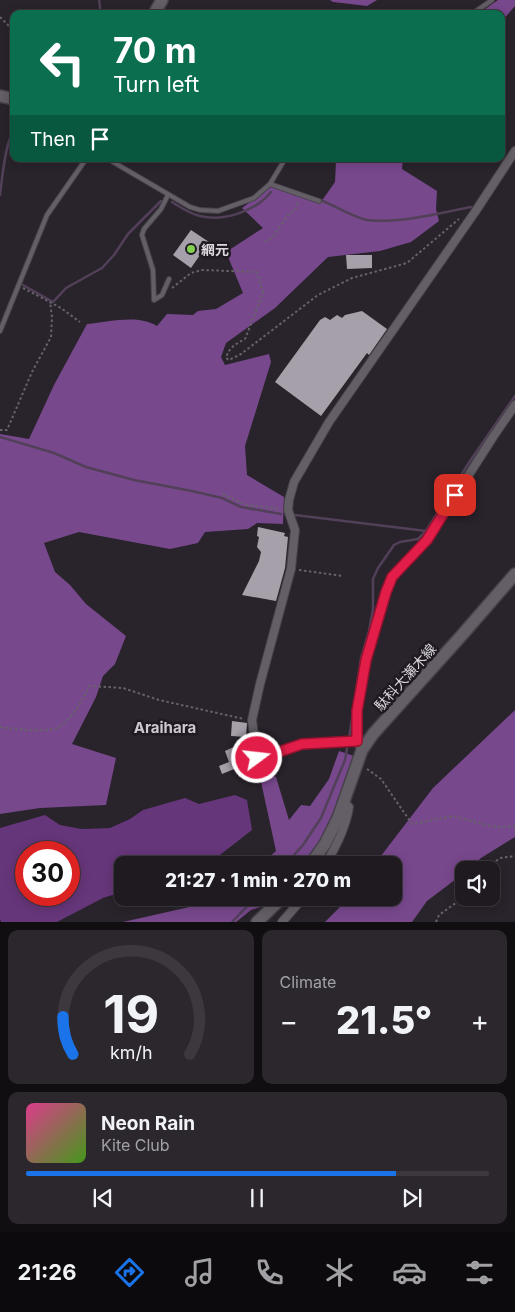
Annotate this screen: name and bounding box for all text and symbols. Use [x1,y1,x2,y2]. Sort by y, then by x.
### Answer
text: 70 m [113,29,197,71]
icon: left [30,30,95,95]
text: Turn left [113,71,199,97]
icon: arrive [86,125,114,153]
text: Then [30,128,76,151]
place label: 網元 [201,241,229,258]
marker: 網元 [185,243,197,255]
pin [434,474,476,516]
icon: arrive [441,481,469,509]
street label: 駄科大瀬木線 [371,640,439,714]
district label: Araihara [134,718,196,737]
position arrow [230,731,282,783]
speed limit sign: 30 [15,841,80,906]
map controls [455,861,500,906]
button: sound [455,861,500,906]
text: 21:27 · 1 min · 270 m [165,869,351,892]
text: Climate [280,972,336,992]
text: 19 [103,983,159,1046]
text: 21.5° [336,997,432,1043]
text: − [280,1004,298,1038]
text: + [470,1004,489,1038]
text: km/h [110,1042,152,1063]
text: Neon Rain [101,1112,195,1135]
text: Kite Club [101,1135,170,1155]
icon: previous [89,1184,117,1212]
icon: pause [243,1184,271,1212]
icon: next [398,1184,426,1212]
icon: directions [112,1255,147,1290]
icon: music [182,1255,217,1290]
icon: phone [252,1255,287,1290]
icon: climate [322,1255,357,1290]
icon: car [392,1255,427,1290]
icon: filters [462,1255,497,1290]
text: 21:26 [18,1259,76,1285]

